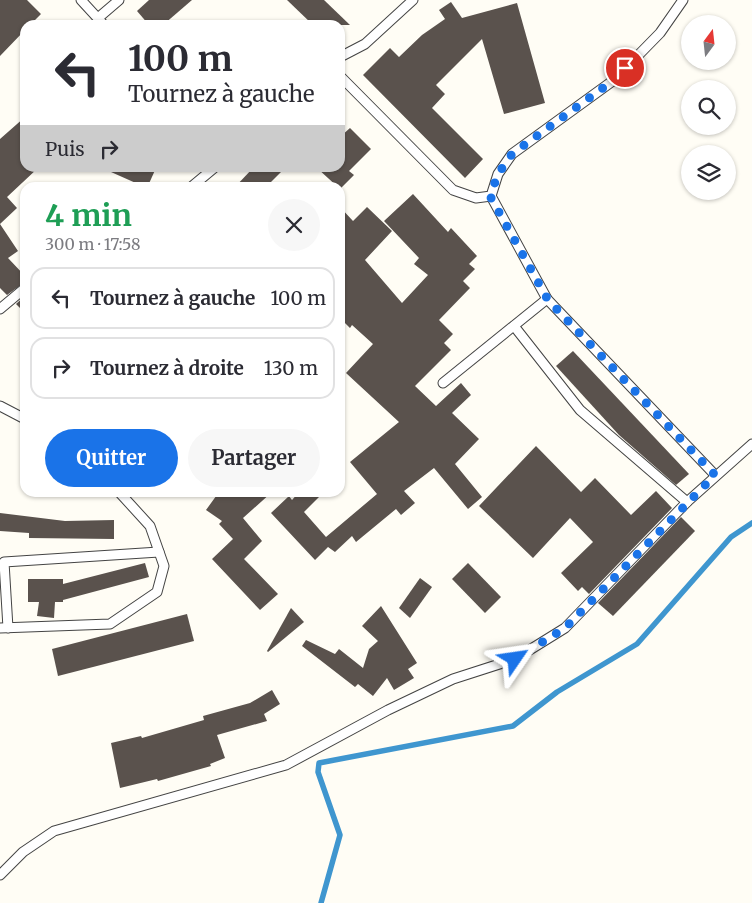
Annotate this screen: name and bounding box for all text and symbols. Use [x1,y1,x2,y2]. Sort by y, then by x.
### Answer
north arrow [681,15,736,70]
map controls [681,15,736,200]
text: 100 m [128,37,233,81]
icon: left [45,40,110,105]
pin [604,47,646,89]
icon: arrive [611,54,639,82]
text: Tournez à gauche [128,80,315,108]
button: search [681,80,736,135]
icon: right [95,135,123,163]
text: Puis [45,137,85,161]
button: layers [681,145,736,200]
text: 4 min [45,196,132,234]
button: close [268,199,320,251]
text: 300 m · 17:58 [45,234,141,254]
icon: left [47,284,75,312]
text: Tournez à gauche [90,286,255,310]
text: 100 m [270,286,326,310]
icon: right [47,354,75,382]
text: Tournez à droite [90,356,244,380]
text: 130 m [264,356,318,380]
button: Quitter [45,429,178,487]
button: Partager [188,429,320,487]
position arrow [488,632,540,684]

